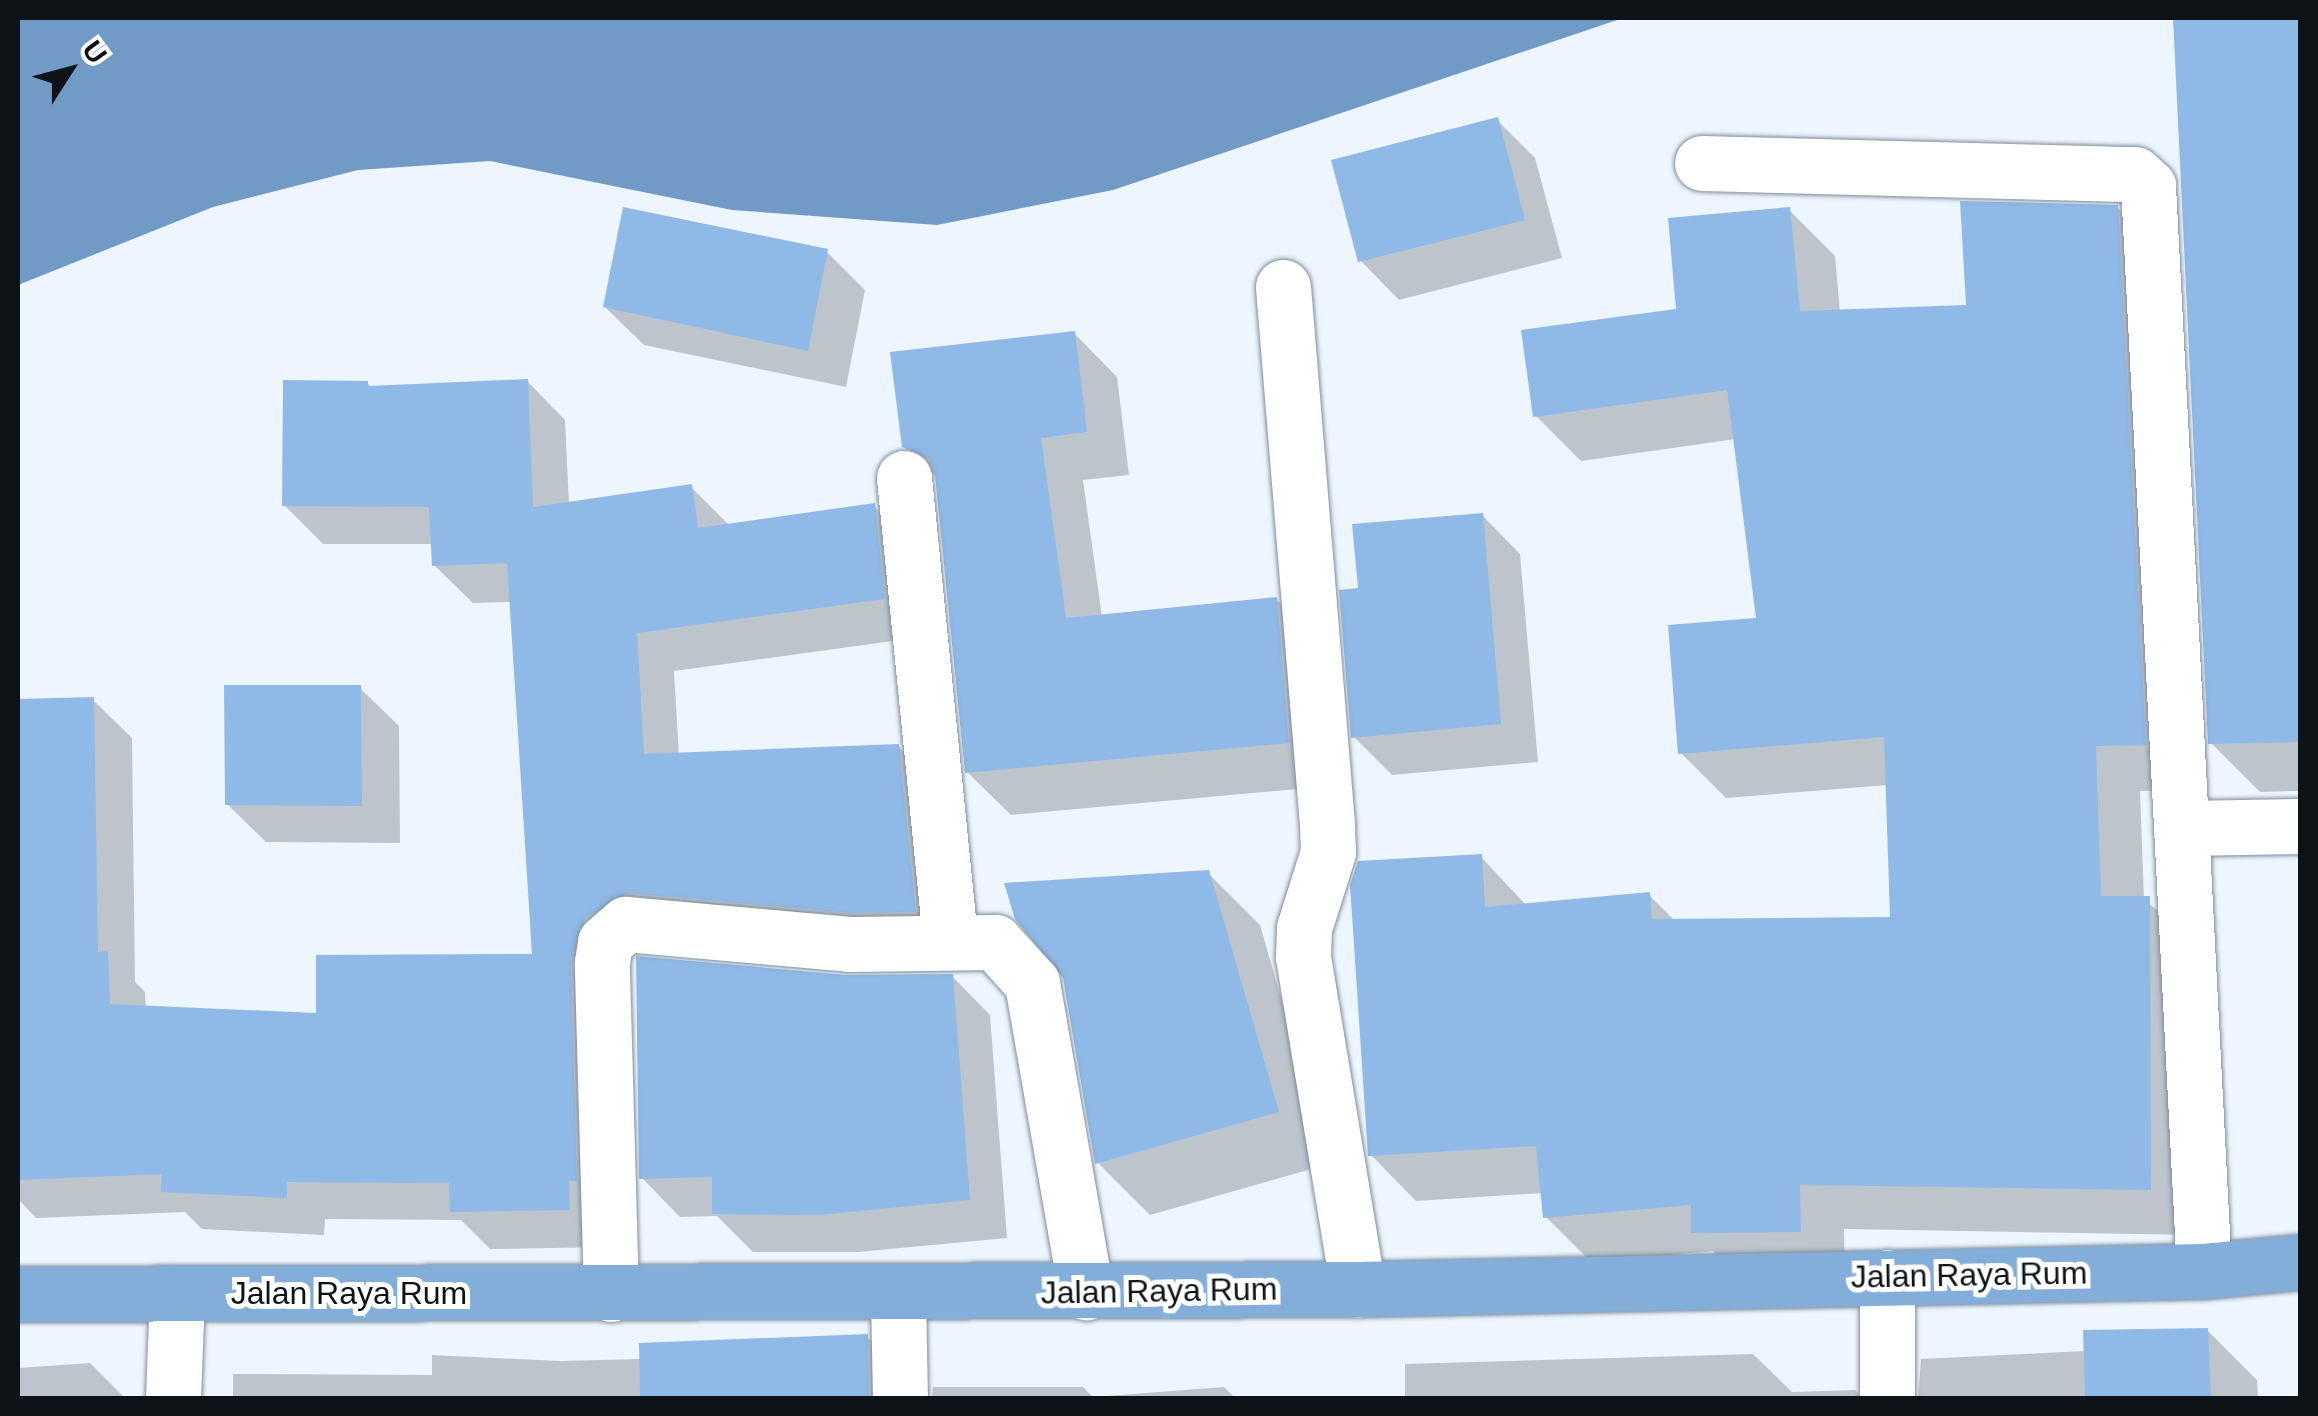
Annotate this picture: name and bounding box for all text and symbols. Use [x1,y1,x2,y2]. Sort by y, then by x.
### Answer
north arrow [20,20,120,120]
text: U [76,35,113,69]
street label: Jalan Raya Rum [1850,1254,2088,1296]
street label: Jalan Raya Rum [1040,1270,1278,1312]
street label: Jalan Raya Rum [231,1274,467,1312]

